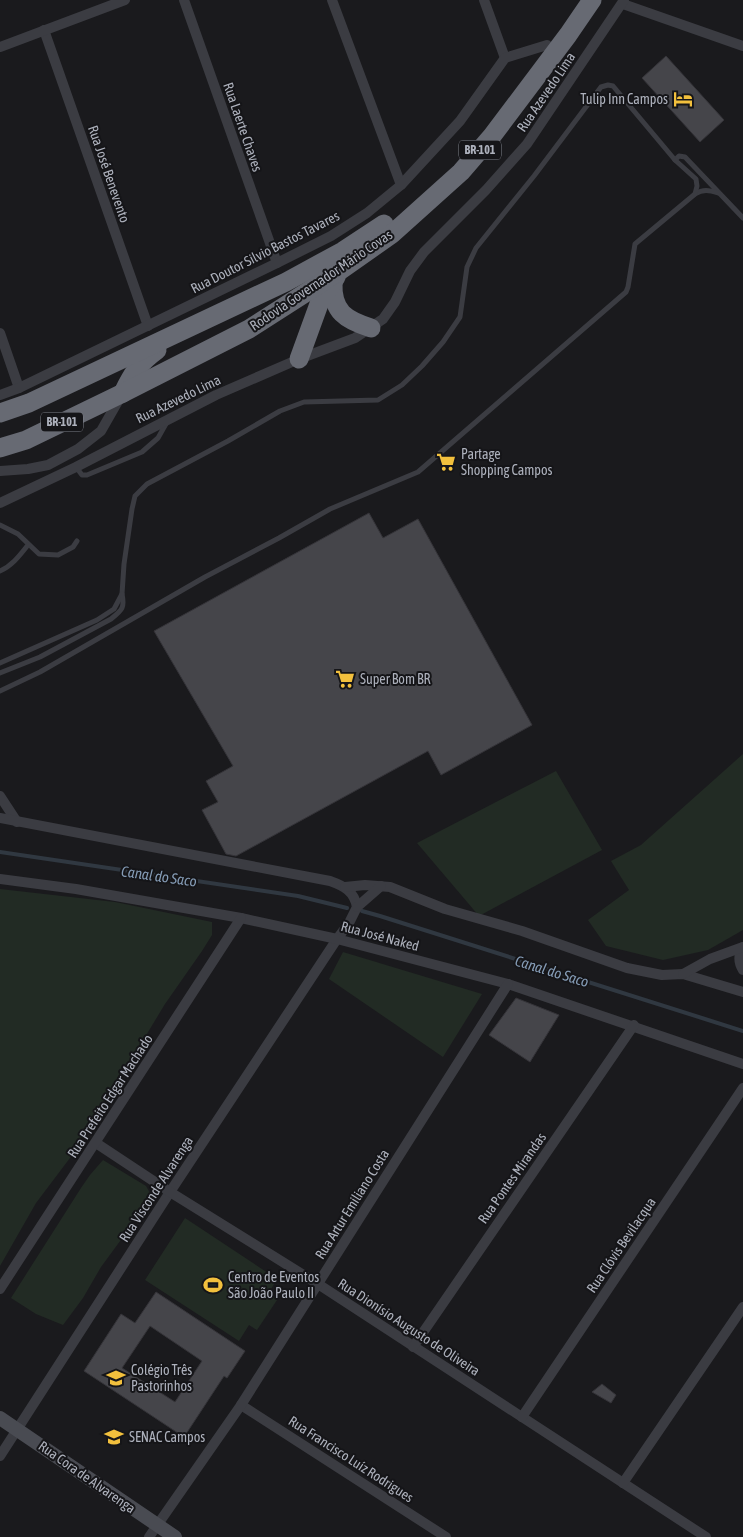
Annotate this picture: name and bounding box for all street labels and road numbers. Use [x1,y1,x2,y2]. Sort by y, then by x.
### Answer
street label: Rua Azevedo Lima [514,49,578,135]
street label: Rua Laerte Chaves [220,80,266,174]
street label: Rua José Benevento [85,123,133,225]
road number: BR-101 [459,140,501,160]
street label: Rua Doutor Silvio Bastos Tavares [188,207,342,297]
street label: Rodovia Governador Mário Covas [247,226,395,334]
street label: Rua Azevedo Lima [133,372,223,426]
road number: BR-101 [41,412,83,432]
street label: Rua José Naked [339,918,421,954]
street label: Rua Prefeito Edgar Machado [64,1031,156,1161]
street label: Rua Pontes Mirandas [475,1129,549,1227]
street label: Rua Visconde Alvarenga [116,1133,196,1245]
street label: Rua Artur Emiliano Costa [312,1146,392,1262]
street label: Rua Clóvis Bevilacqua [583,1194,659,1296]
street label: Rua Dionísio Augusto de Oliveira [335,1275,483,1379]
street label: Rua Francisco Luíz Rodrigues [286,1413,417,1505]
street label: Rua Cora de Alvarenga [36,1438,138,1516]

